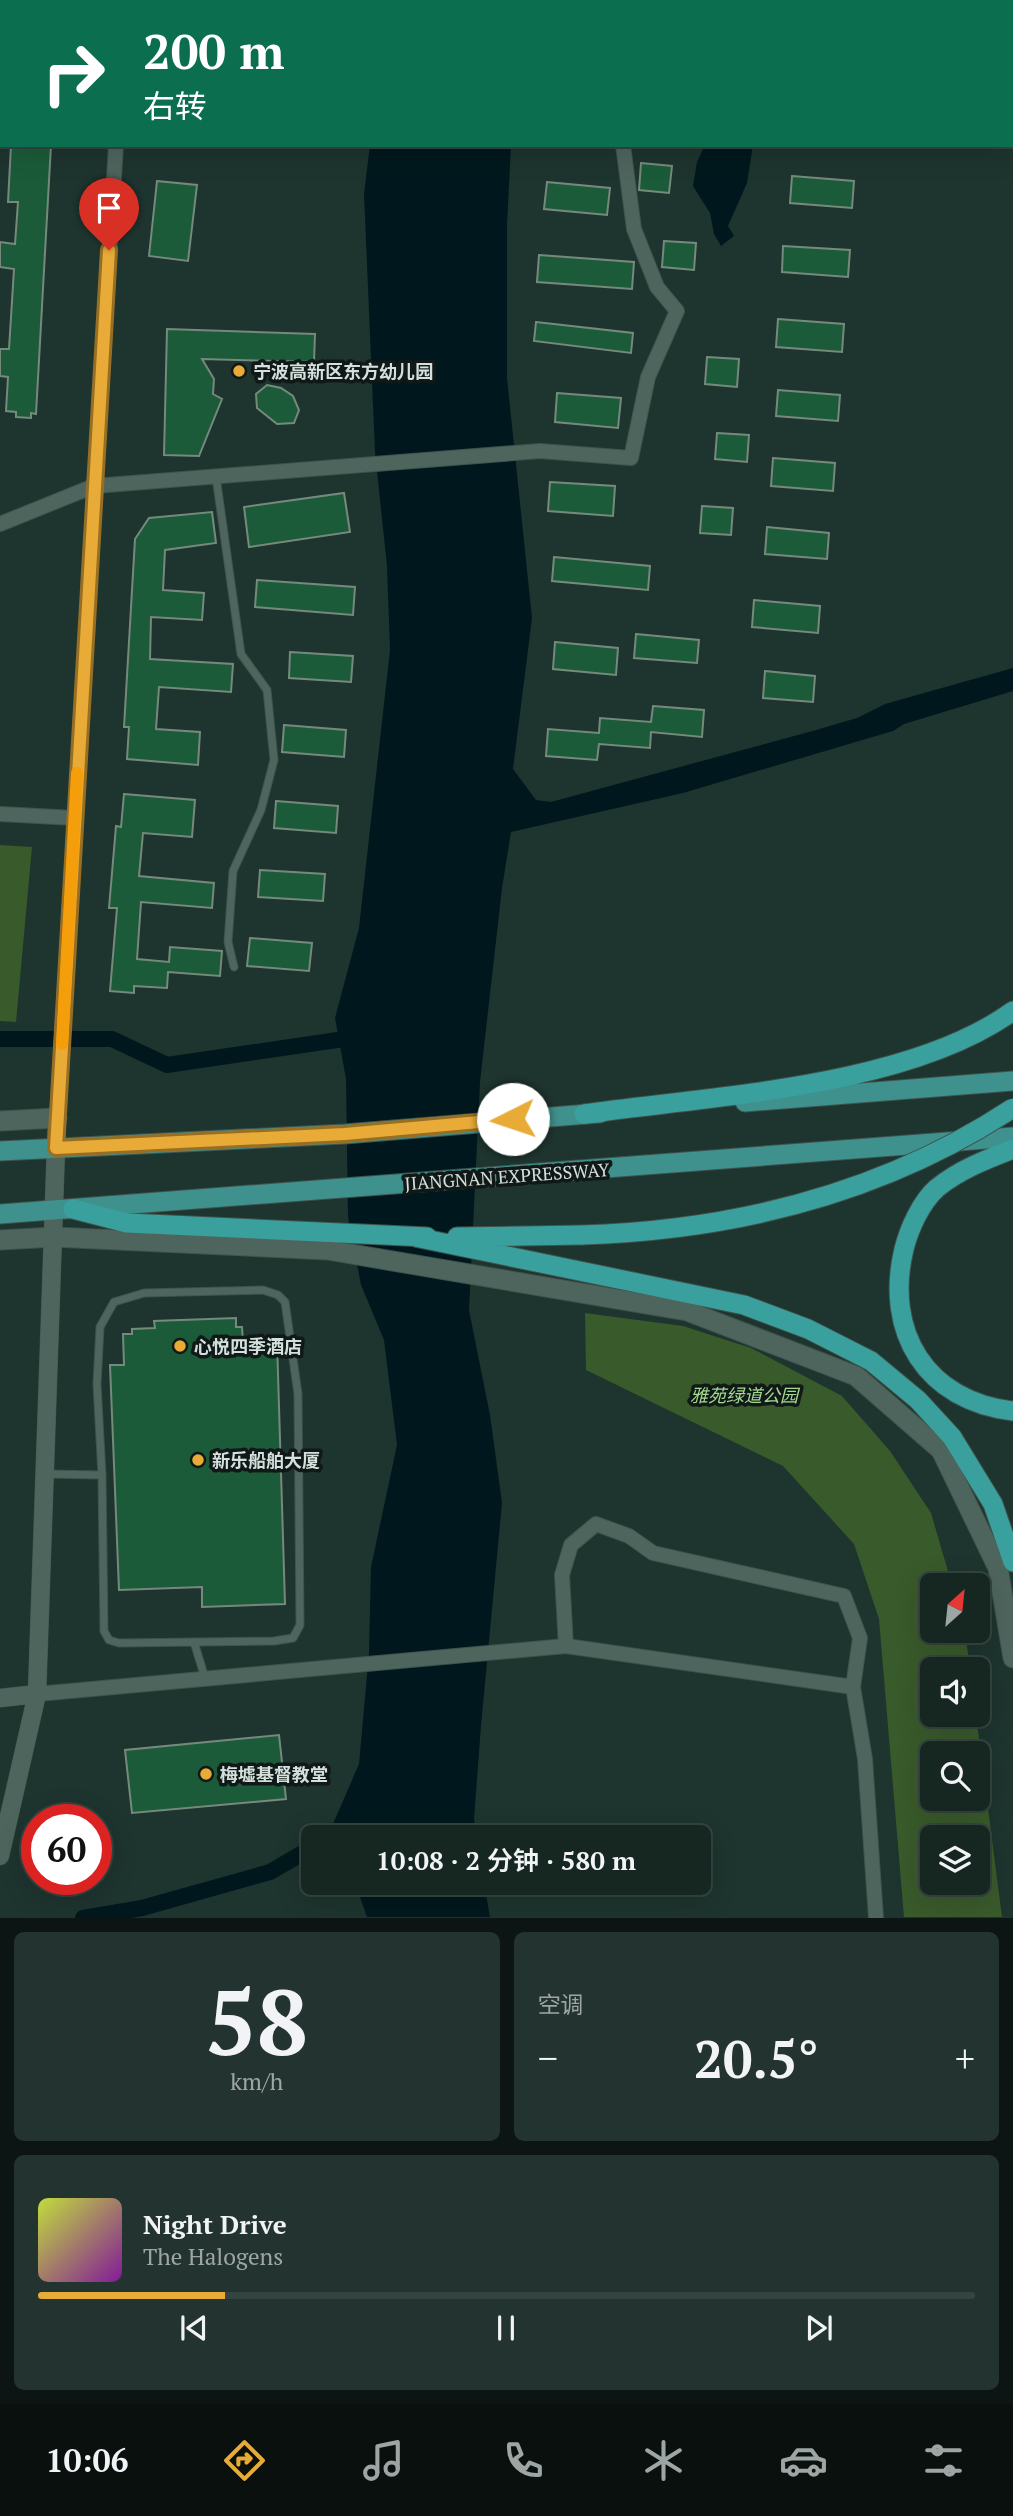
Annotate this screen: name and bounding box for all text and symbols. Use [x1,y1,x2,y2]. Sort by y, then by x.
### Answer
text: 200 m [143,18,285,83]
icon: right [28,28,119,119]
text: 右转 [143,85,207,127]
pin [79,178,139,250]
icon: arrive [90,189,128,227]
place label: 宁波高新区东方幼儿园 [253,359,433,383]
marker: 宁波高新区东方幼儿园 [231,363,247,379]
position arrow [476,1082,550,1156]
street label: JIANGNAN EXPRESSWAY [404,1157,611,1195]
place label: 心悦四季酒店 [194,1334,302,1358]
marker: 心悦四季酒店 [172,1338,188,1354]
park label: 雅苑绿道公园 [690,1383,801,1407]
place label: 新乐船舶大厦 [212,1448,320,1472]
marker: 新乐船舶大厦 [190,1452,206,1468]
north arrow [920,1573,990,1643]
map controls [920,1573,990,1895]
button: sound [920,1657,990,1727]
button: search [920,1741,990,1811]
place label: 梅墟基督教堂 [220,1762,328,1786]
marker: 梅墟基督教堂 [198,1766,214,1782]
speed limit sign: 60 [21,1804,112,1895]
button: layers [920,1825,990,1895]
text: 10:08 · 2 分钟 · 580 m [376,1843,636,1877]
text: 58 [205,1960,308,2081]
text: 空调 [538,1989,584,2020]
text: 20.5° [694,2024,819,2093]
text: − [538,2033,558,2083]
text: + [955,2033,975,2083]
text: km/h [230,2066,283,2097]
text: Night Drive [143,2207,287,2241]
text: The Halogens [143,2241,283,2272]
icon: previous [175,2309,213,2347]
icon: pause [487,2309,525,2347]
icon: next [800,2309,838,2347]
icon: directions [220,2436,269,2485]
icon: music [359,2436,408,2485]
icon: phone [499,2436,548,2485]
icon: climate [639,2436,688,2485]
icon: car [779,2436,828,2485]
icon: filters [919,2436,968,2485]
text: 10:06 [45,2439,129,2481]

